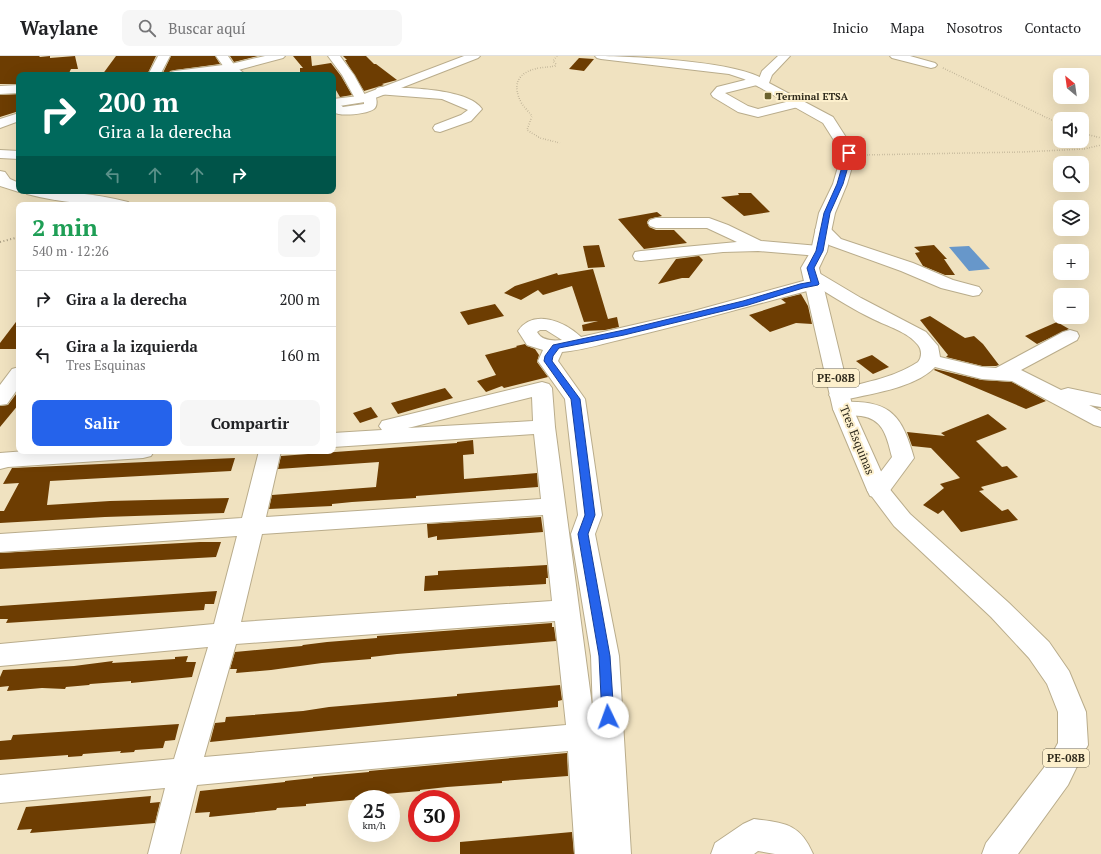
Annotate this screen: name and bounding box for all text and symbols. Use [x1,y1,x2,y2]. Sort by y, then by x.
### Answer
search box [122,10,402,46]
text: Waylane [20,15,98,40]
icon: search [136,17,158,39]
text: Buscar aquí [168,18,245,38]
text: Inicio [832,18,868,37]
text: Mapa [890,18,925,37]
text: Nosotros [947,18,1003,37]
text: Contacto [1025,18,1081,37]
north arrow [1053,68,1089,104]
map controls [1053,68,1089,324]
text: 200 m [98,83,179,120]
icon: right [32,88,84,140]
place label: Terminal ETSA [776,90,849,103]
marker: Terminal ETSA [763,91,773,101]
button: sound [1053,112,1089,148]
text: Gira a la derecha [98,119,232,143]
pin [832,136,866,170]
icon: arrive [838,142,860,164]
button: search [1053,156,1089,192]
icon: left [102,164,124,186]
icon: ahead [144,164,166,186]
icon: ahead [186,164,208,186]
icon: right [228,164,250,186]
button: layers [1053,200,1089,236]
text: 2 min [32,211,98,243]
button: close [278,215,320,257]
text: 540 m · 12:26 [32,242,109,260]
button: + [1053,244,1089,280]
icon: right [32,288,54,310]
button: − [1053,288,1089,324]
text: Gira a la derecha [66,289,187,309]
text: 200 m [279,289,320,309]
text: Gira a la izquierda [66,336,198,356]
icon: left [32,344,54,366]
text: 160 m [279,345,320,365]
text: Tres Esquinas [66,356,146,374]
road number: PE-08B [813,369,859,387]
button: Salir [32,400,172,446]
button: Compartir [180,400,320,446]
street label: Tres Esquinas [837,403,878,477]
position arrow [587,696,629,738]
road number: PE-08B [1043,749,1089,767]
speed limit sign: 30 [408,790,460,842]
text: 25 [363,797,385,824]
text: km/h [362,819,386,832]

